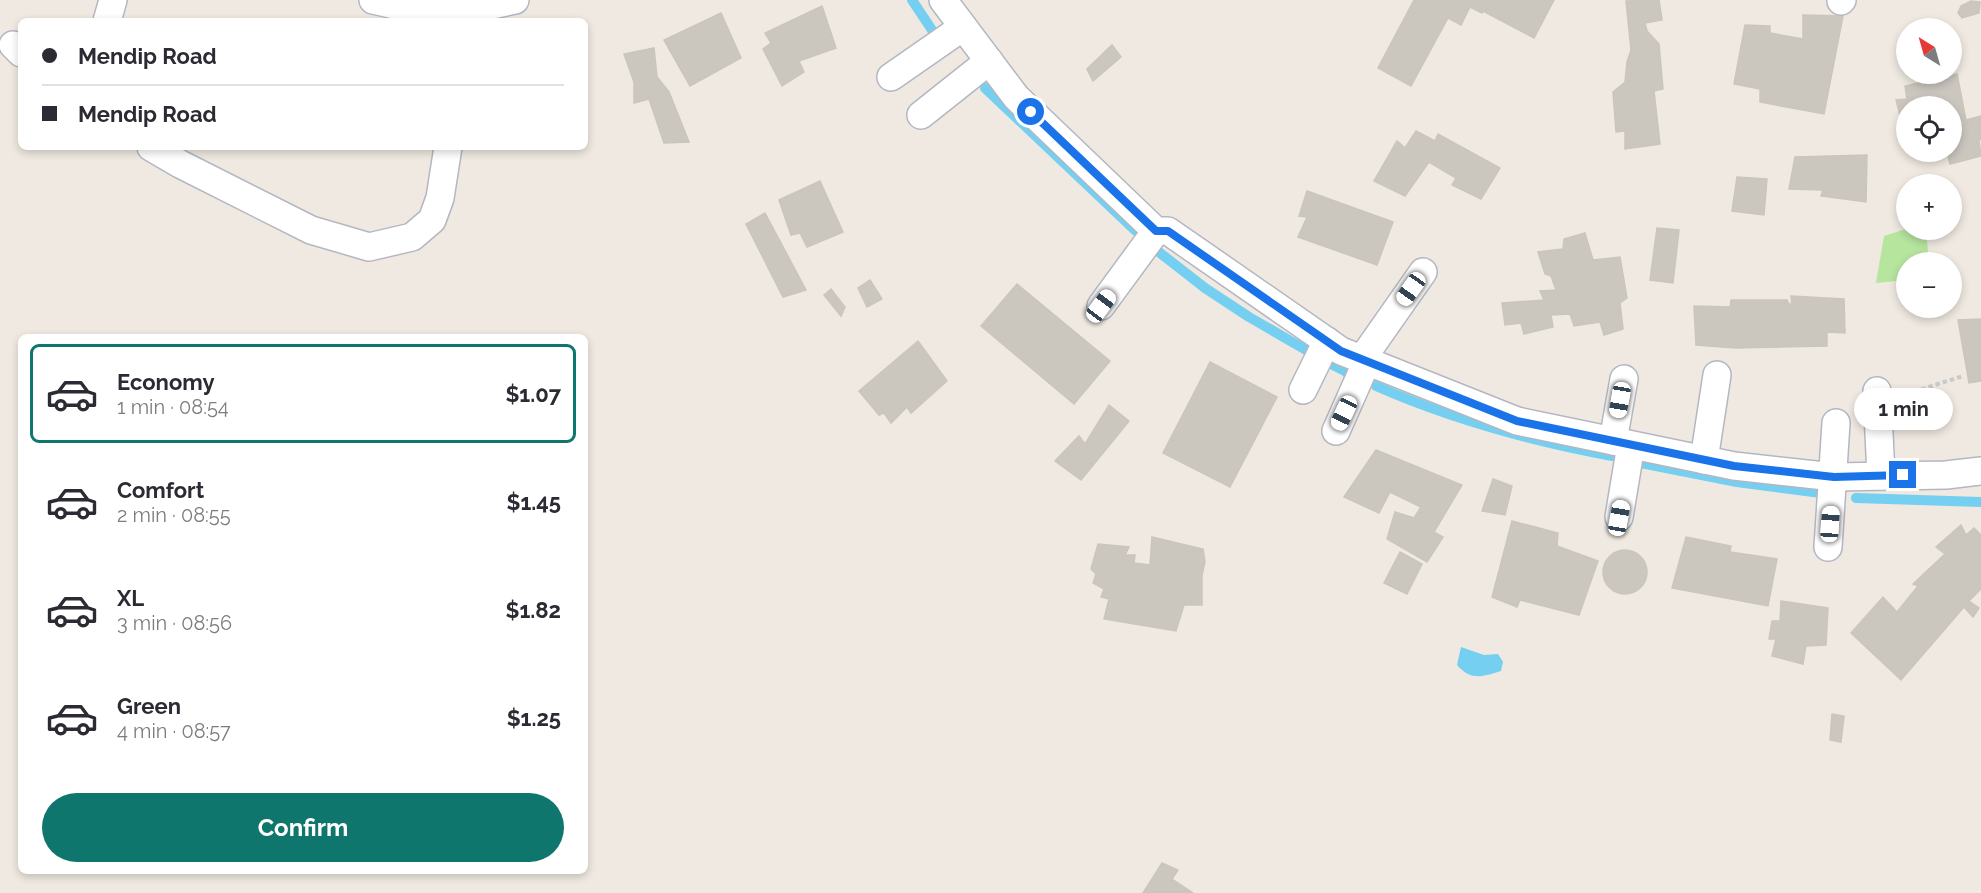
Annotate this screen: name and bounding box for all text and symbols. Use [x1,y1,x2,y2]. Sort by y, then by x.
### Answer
north arrow [1896,18,1962,84]
map controls [1896,18,1962,318]
text: Mendip Road [78,43,217,69]
button: locate [1896,96,1962,162]
route start [1017,98,1044,125]
text: Mendip Road [78,101,217,127]
button: + [1896,174,1962,240]
button: − [1896,252,1962,318]
car [1393,269,1429,309]
car [1083,286,1119,326]
icon: car [45,367,99,421]
text: Economy [117,369,215,395]
text: $1.07 [505,381,561,407]
car [1608,381,1632,419]
callout: 1 min [1854,388,1952,430]
car [1328,393,1360,433]
text: 1 min · 08:54 [117,395,229,419]
text: 1 min [1878,397,1929,421]
route end [1889,461,1916,488]
icon: car [45,475,99,529]
text: Comfort [117,477,204,503]
text: $1.45 [506,489,561,515]
car [1607,499,1631,537]
text: 2 min · 08:55 [117,503,231,527]
car [1820,505,1840,543]
icon: car [45,583,99,637]
text: XL [117,585,144,611]
text: $1.82 [506,597,561,623]
text: 3 min · 08:56 [117,611,232,635]
icon: car [45,691,99,745]
text: Green [117,693,181,719]
text: $1.25 [507,705,561,731]
text: 4 min · 08:57 [117,719,231,743]
button: Confirm [42,793,564,862]

